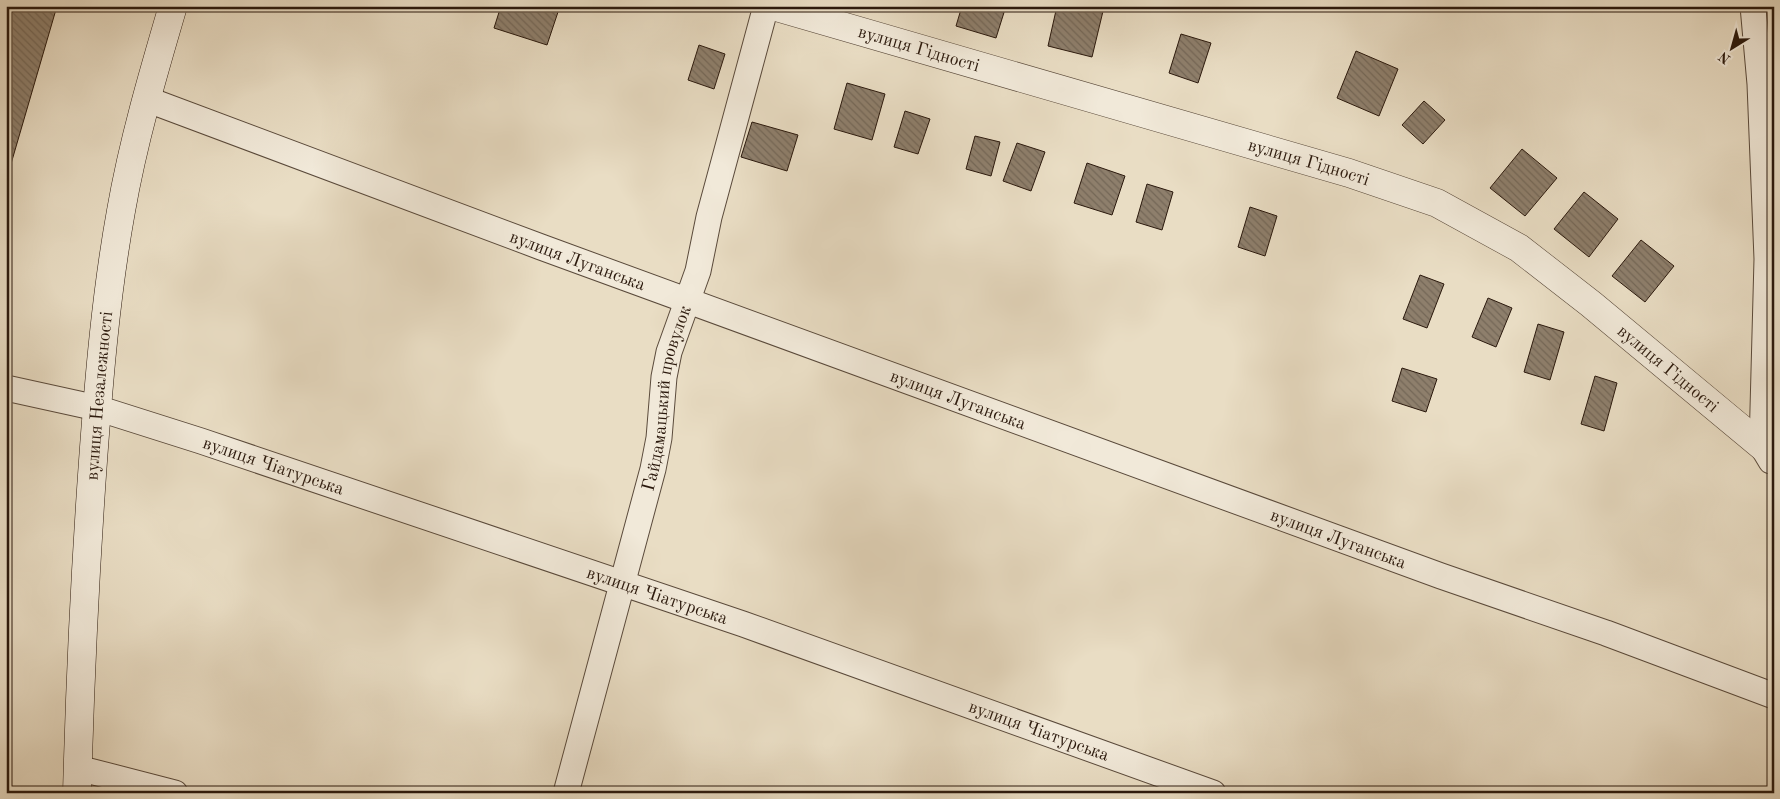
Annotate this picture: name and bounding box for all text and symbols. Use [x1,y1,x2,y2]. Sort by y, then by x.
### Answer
north arrow [1708,22,1758,72]
street label: вулиця Гідності [856,23,982,75]
text: N [1716,49,1733,66]
street label: вулиця Гідності [1246,136,1372,189]
street label: вулиця Луганська [507,228,648,294]
street label: Гайдамацький провулок [640,303,695,493]
street label: вулиця Незалежності [84,310,116,481]
street label: вулиця Гідності [1614,322,1722,416]
street label: вулиця Луганська [888,367,1028,434]
street label: вулиця Чіатурська [200,434,346,499]
street label: вулиця Луганська [1268,506,1409,573]
street label: вулиця Чіатурська [584,564,730,628]
street label: вулиця Чіатурська [966,698,1111,765]

